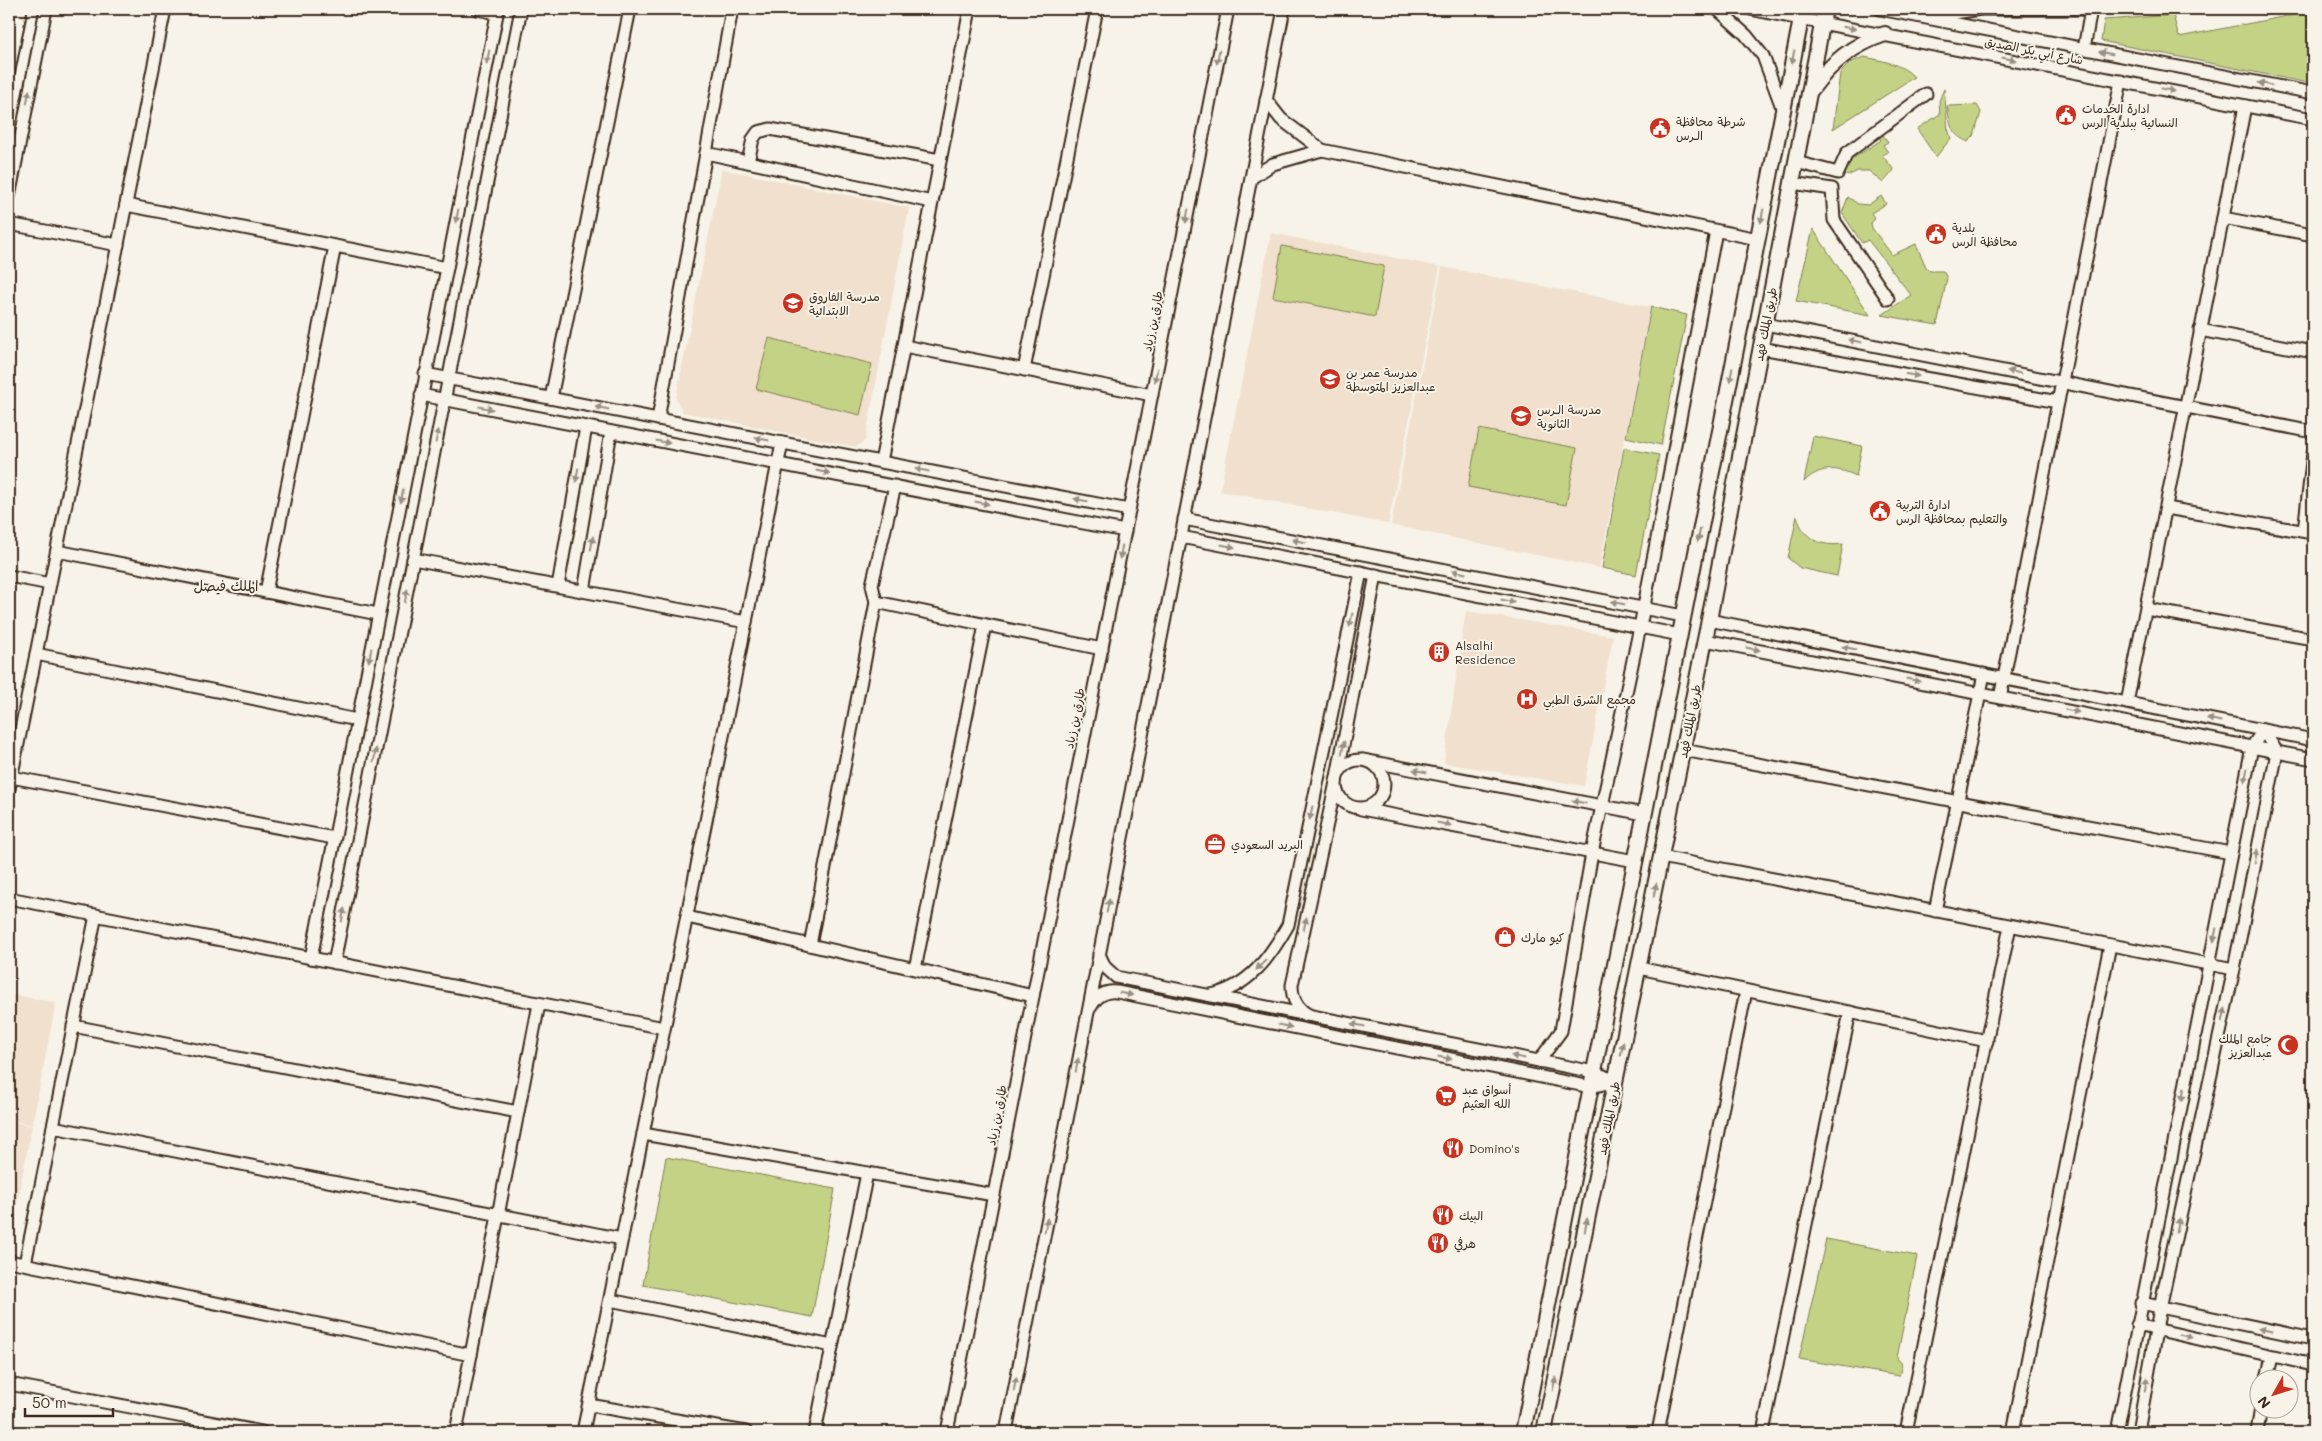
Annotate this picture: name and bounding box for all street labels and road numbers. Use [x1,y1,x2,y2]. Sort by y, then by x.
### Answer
street label: شارع أبي بكر الصديق [1983,33,2085,71]
street label: طريق الملك فهد [1750,286,1780,362]
street label: طارق بن زياد [1138,289,1167,353]
street label: طريق الملك فهد [1674,683,1704,759]
street label: طارق بن زياد [1060,686,1089,750]
street label: طريق الملك فهد [1593,1080,1623,1156]
street label: طارق بن زياد [982,1083,1011,1147]

